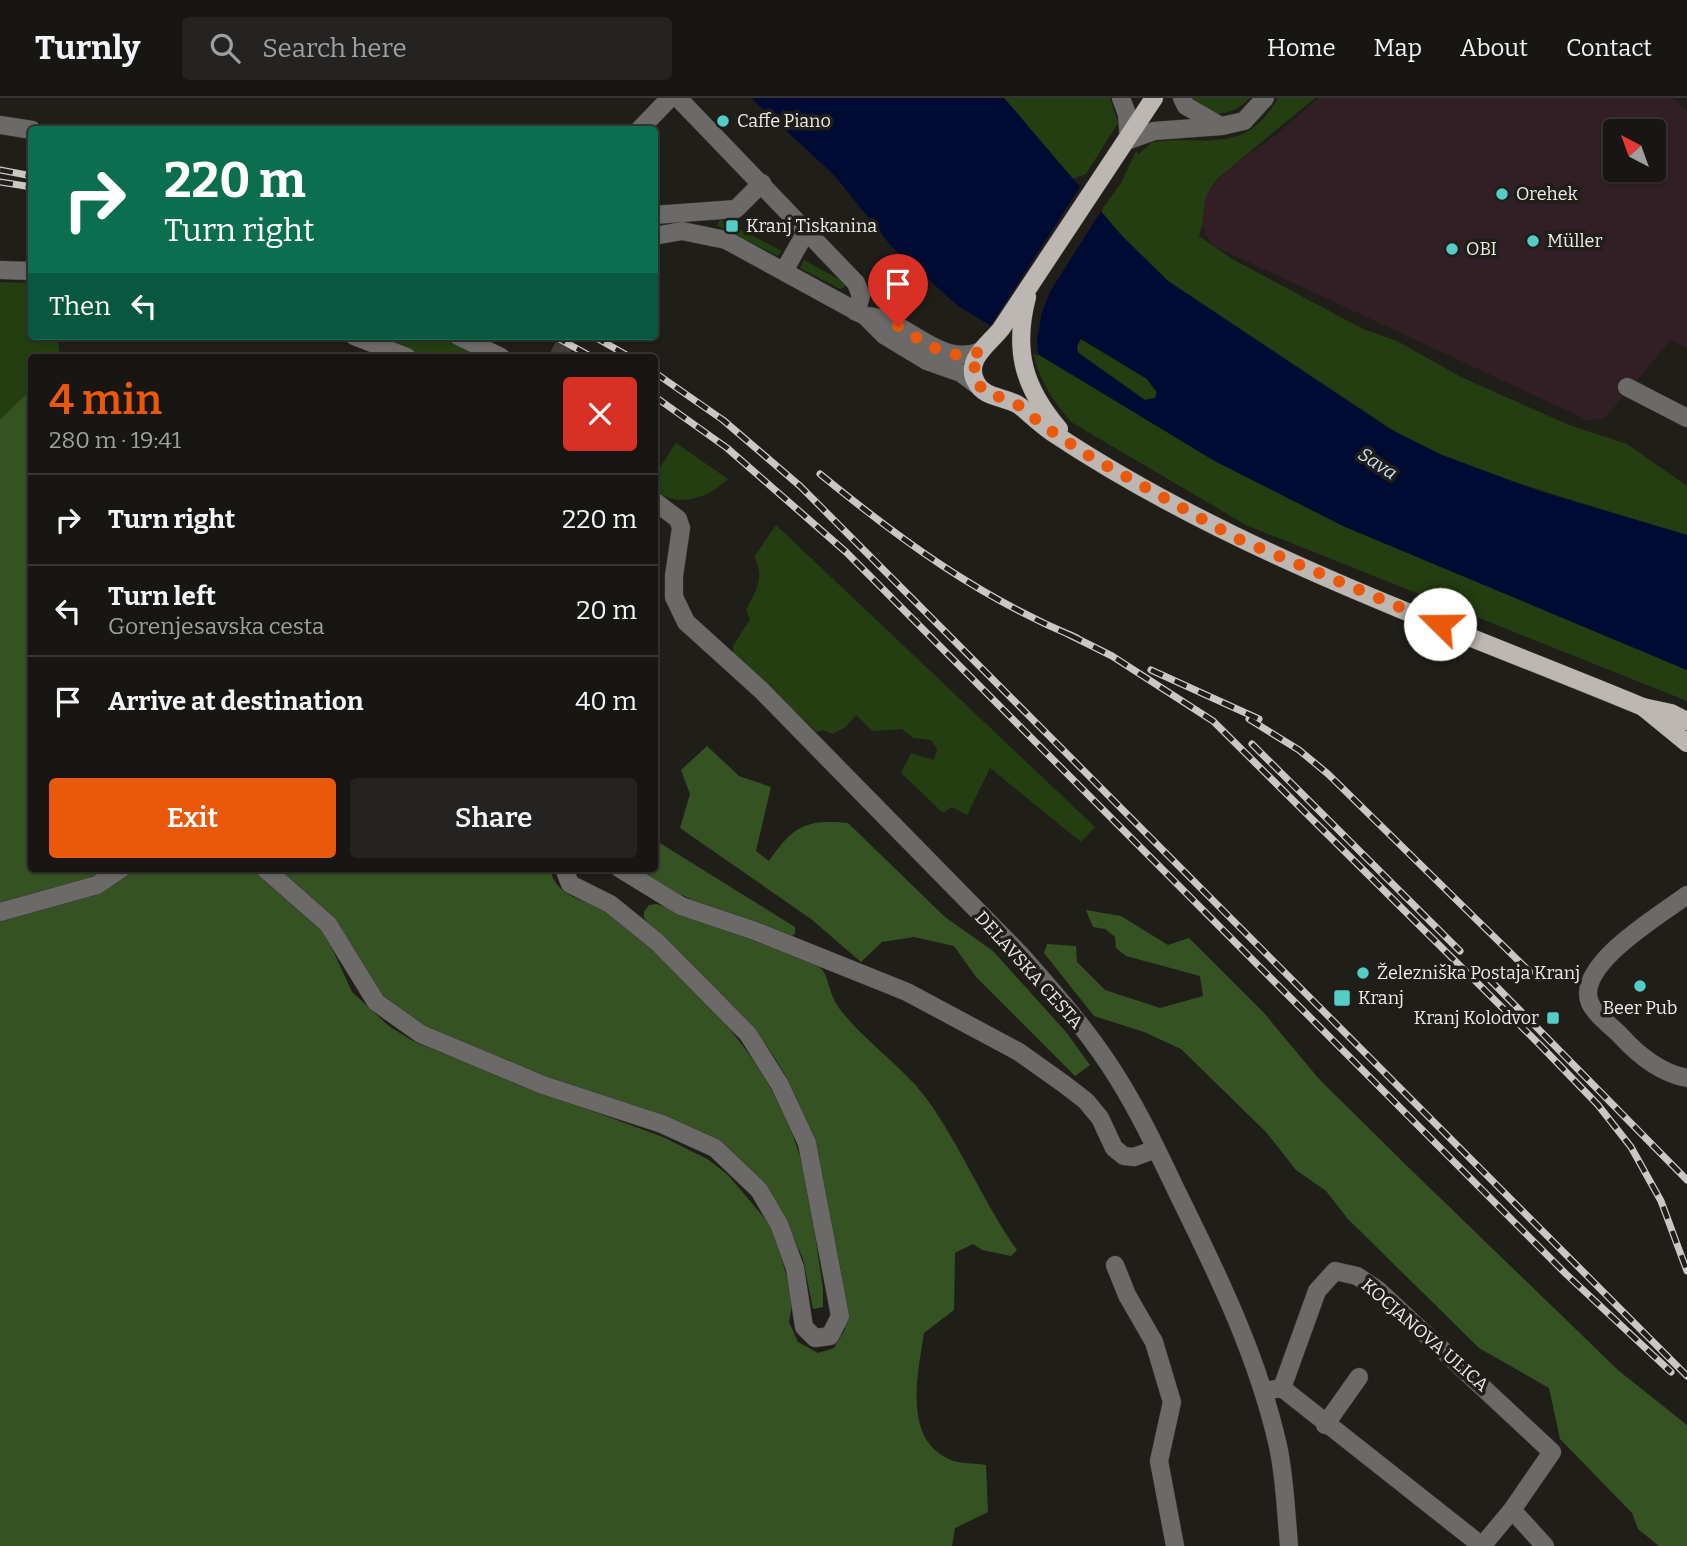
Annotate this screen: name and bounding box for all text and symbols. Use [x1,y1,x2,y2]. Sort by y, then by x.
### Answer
search box [182,17,672,80]
text: Turnly [35,28,140,68]
icon: search [206,29,244,67]
text: Search here [262,33,407,64]
text: Home [1267,34,1336,62]
text: Map [1374,34,1422,62]
text: About [1460,34,1528,62]
text: Contact [1566,34,1652,62]
place label: Caffe Piano [737,110,831,132]
marker: Caffe Piano [715,113,731,129]
north arrow [1603,119,1666,182]
map controls [1603,119,1666,182]
text: 220 m [164,151,306,210]
icon: right [49,154,140,245]
place label: Orehek [1516,183,1579,205]
marker: Orehek [1494,186,1510,202]
text: Turn right [164,211,315,249]
place label: Kranj Tiskanina [746,215,877,237]
marker: Kranj Tiskanina [724,218,740,234]
place label: Müller [1547,230,1602,252]
marker: Müller [1525,233,1541,249]
place label: OBI [1466,238,1497,260]
marker: OBI [1444,241,1460,257]
pin [868,254,928,326]
icon: arrive [879,265,917,303]
icon: left [125,287,163,325]
text: Then [49,291,111,322]
text: 4 min [49,375,162,425]
button: close [563,377,637,451]
text: 280 m · 19:41 [49,426,181,454]
water label: Sava [1354,442,1402,484]
icon: right [49,501,87,539]
text: Turn right [108,504,235,535]
text: 220 m [562,504,637,535]
text: Turn left [108,581,216,612]
position arrow [1403,587,1477,661]
icon: left [49,592,87,630]
text: 20 m [576,595,637,626]
text: Gorenjesavska cesta [108,612,324,640]
icon: arrive [49,683,87,721]
text: Arrive at destination [108,686,363,717]
text: 40 m [575,686,637,717]
button: Exit [49,778,336,858]
button: Share [350,778,637,858]
street label: DELAVSKA CESTA [970,907,1088,1034]
place label: Železniška Postaja Kranj [1377,962,1580,984]
marker: Železniška Postaja Kranj [1355,965,1371,981]
marker: Beer Pub [1632,978,1648,994]
place label: Kranj [1358,987,1404,1009]
marker: Kranj [1332,988,1352,1008]
place label: Beer Pub [1603,997,1677,1019]
place label: Kranj Kolodvor [1414,1007,1539,1029]
marker: Kranj Kolodvor [1545,1010,1561,1026]
street label: KOCJANOVA ULICA [1357,1274,1493,1396]

